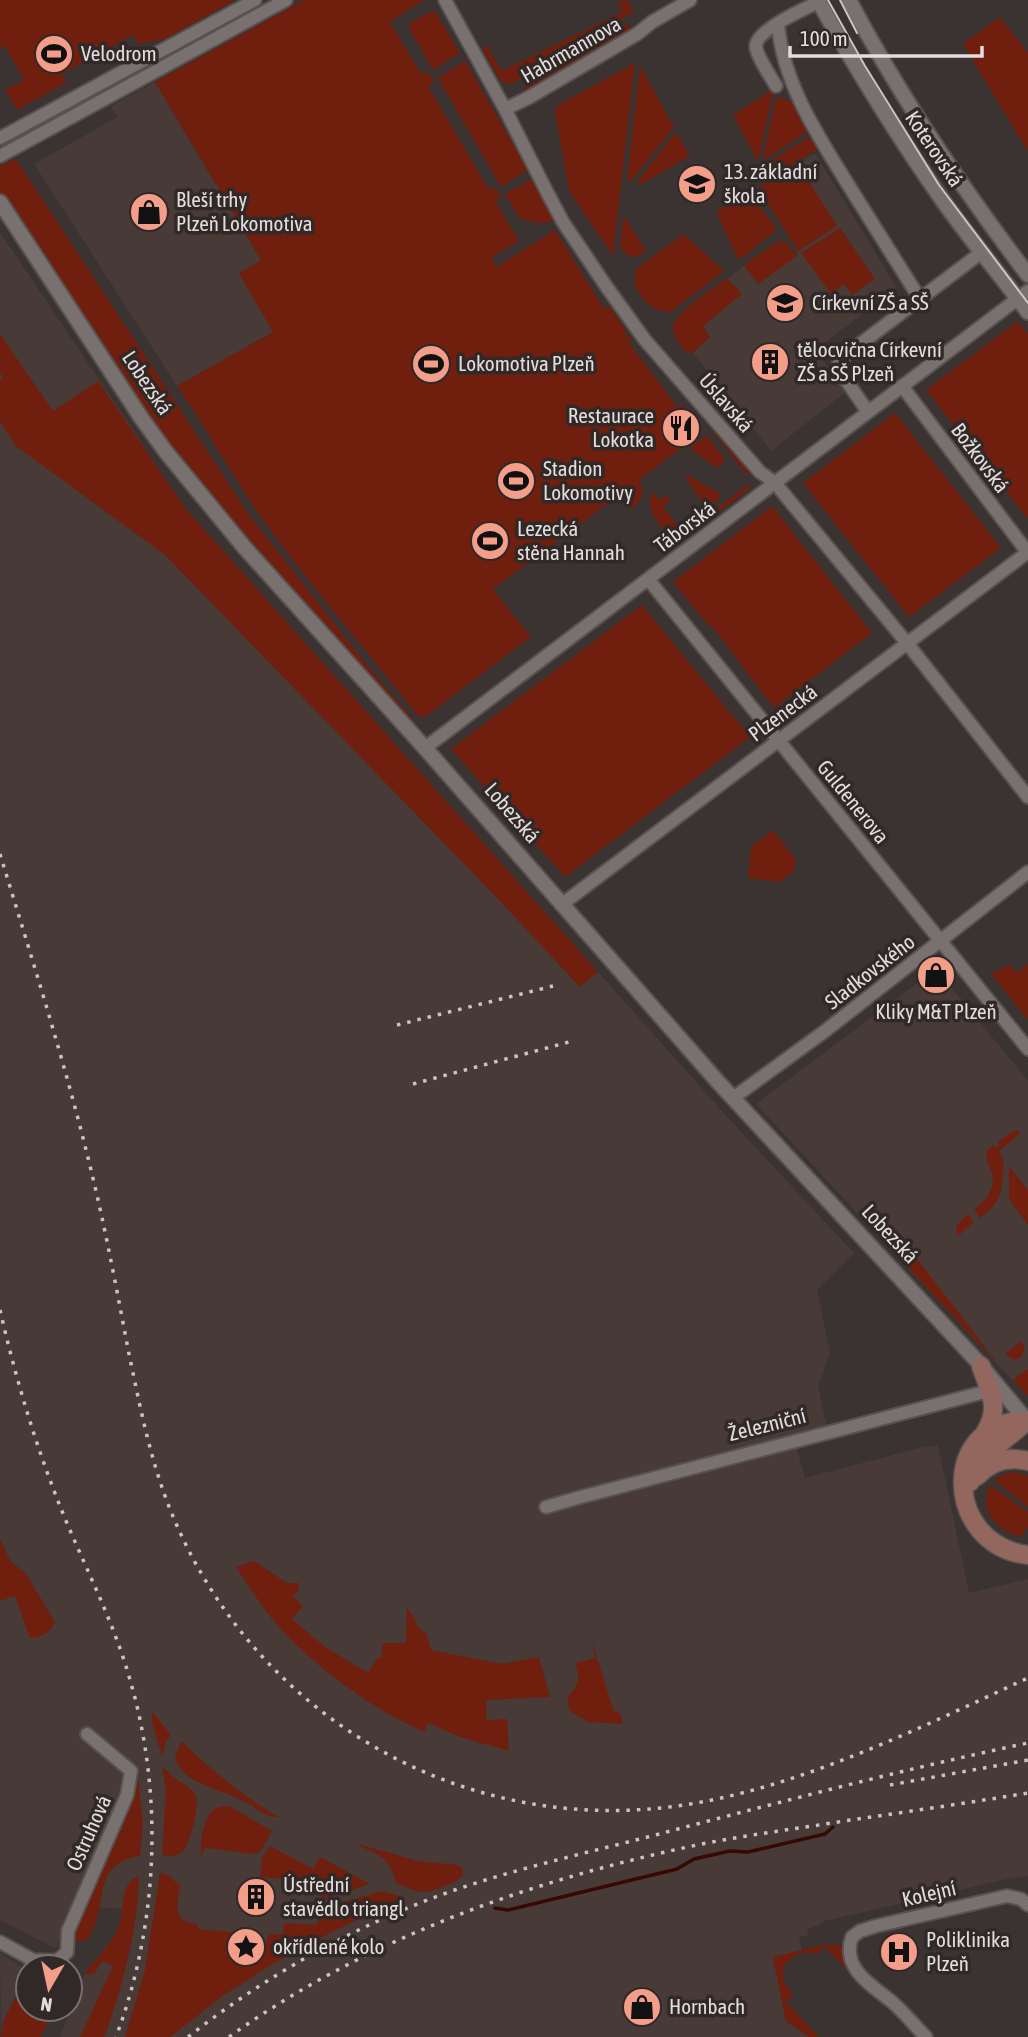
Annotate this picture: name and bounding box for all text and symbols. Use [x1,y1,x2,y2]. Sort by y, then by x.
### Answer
street label: Habrmannova [516,11,625,87]
scale bar [790,14,982,58]
text: 100 m [800,26,848,50]
sports icon: Velodrom [33,33,75,75]
place label: Velodrom [81,41,157,65]
street label: Koterovská [901,106,969,191]
place label: 13. základní škola [724,159,817,207]
school or university icon: 13. základní škola [676,163,718,205]
place label: Bleší trhy Plzeň Lokomotiva [176,187,313,235]
shop icon: Bleší trhy Plzeň Lokomotiva [128,191,170,233]
school or university icon: Církevní ZŠ a SŠ [764,282,806,324]
place label: Církevní ZŠ a SŠ [812,290,929,314]
place label: tělocvična Církevní ZŠ a SŠ Plzeň [797,337,942,385]
building icon: tělocvična Církevní ZŠ a SŠ Plzeň [749,341,791,383]
sports icon: Lokomotiva Plzeň [410,343,452,385]
street label: Lobezská [118,346,178,419]
place label: Lokomotiva Plzeň [458,351,595,375]
street label: Úslavská [695,368,759,437]
place label: Restaurace Lokotka [568,403,654,451]
restaurant icon: Restaurace Lokotka [660,407,702,449]
street label: Božkovská [947,418,1015,497]
place label: Stadion Lokomotivy [543,456,633,504]
sports icon: Stadion Lokomotivy [495,460,537,502]
street label: Táborská [649,496,720,557]
place label: Lezecká stěna Hannah [517,516,625,564]
sports icon: Lezecká stěna Hannah [469,520,511,562]
street label: Plzenecká [744,679,821,746]
street label: Guldenerova [813,755,895,848]
street label: Lobezská [480,778,545,847]
street label: Sladkovského [820,929,919,1014]
shop icon: Kliky M&T Plzeň [915,954,957,996]
place label: Kliky M&T Plzeň [875,999,997,1023]
street label: Lobezská [858,1199,924,1268]
street label: Železniční [725,1403,808,1445]
street label: Ostruhová [61,1791,115,1874]
place label: Ústřední stavědlo triangl [283,1872,404,1920]
street label: Kolejní [900,1875,958,1911]
building icon: Ústřední stavědlo triangl [235,1876,277,1918]
place icon: okřídlené kolo [225,1926,267,1968]
place label: Poliklinika Plzeň [926,1927,1010,1975]
hospital icon: Poliklinika Plzeň [878,1931,920,1973]
place label: okřídlené kolo [273,1934,385,1958]
north arrow [14,1953,84,2023]
shop icon: Hornbach [621,1986,663,2028]
text: N [39,1993,54,2017]
place label: Hornbach [669,1994,745,2018]

